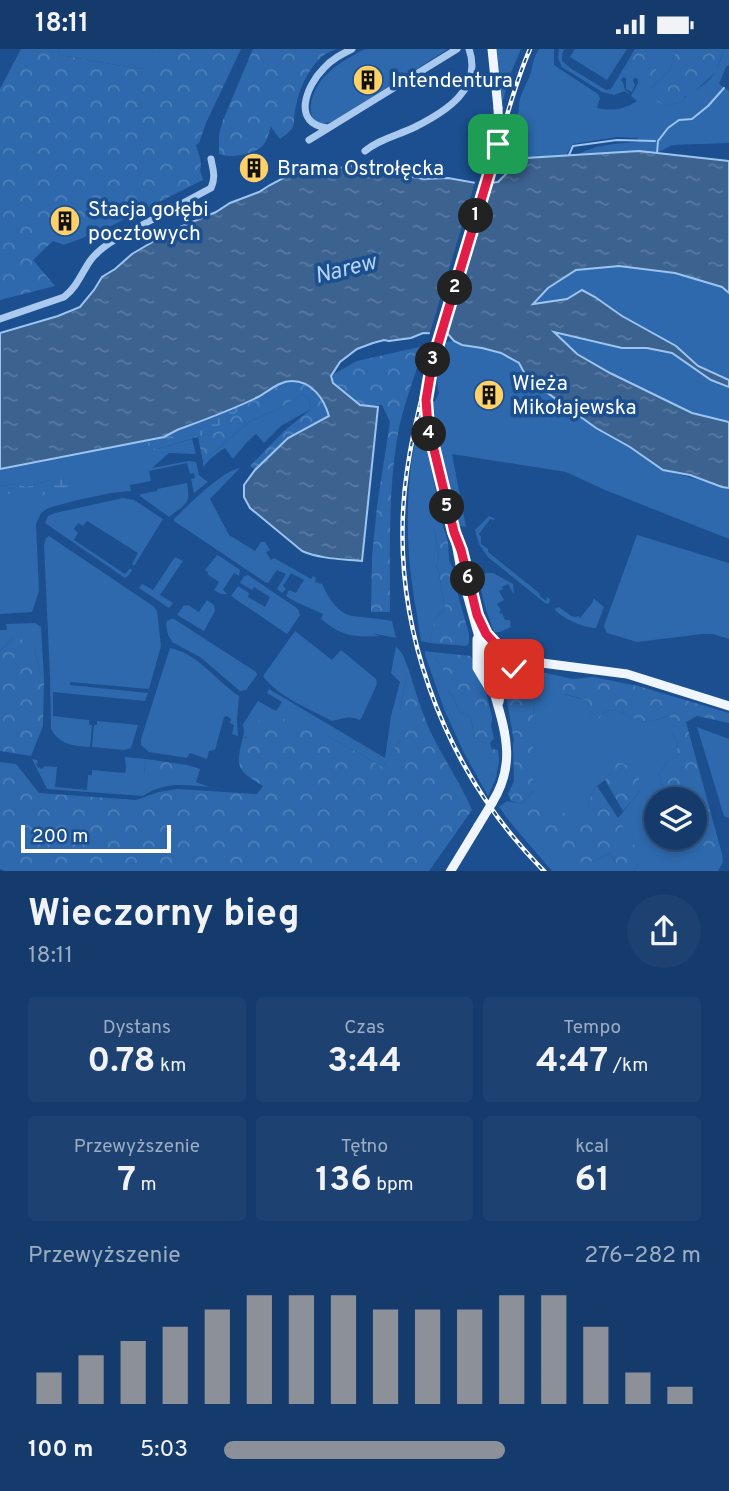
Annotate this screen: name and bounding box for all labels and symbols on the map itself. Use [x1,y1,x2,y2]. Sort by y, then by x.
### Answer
building icon: Intendentura [351,63,385,97]
place label: Intendentura [391,68,513,95]
pin [468,114,528,174]
building icon: Brama Ostrołęcka [237,151,271,185]
place label: Brama Ostrołęcka [277,156,444,183]
place label: Stacja gołębi pocztowych [88,197,209,248]
pin: 1 [458,199,494,233]
building icon: Stacja gołębi pocztowych [48,204,82,238]
water label: Narew [312,248,382,292]
pin: 2 [438,271,472,305]
pin: 3 [416,343,450,377]
place label: Wieża Mikołajewska [512,371,637,422]
building icon: Wieża Mikołajewska [472,378,506,412]
pin: 4 [412,417,446,451]
pin: 5 [430,489,464,525]
pin: 6 [450,561,486,597]
pin [484,639,544,699]
scale bar [21,823,172,854]

